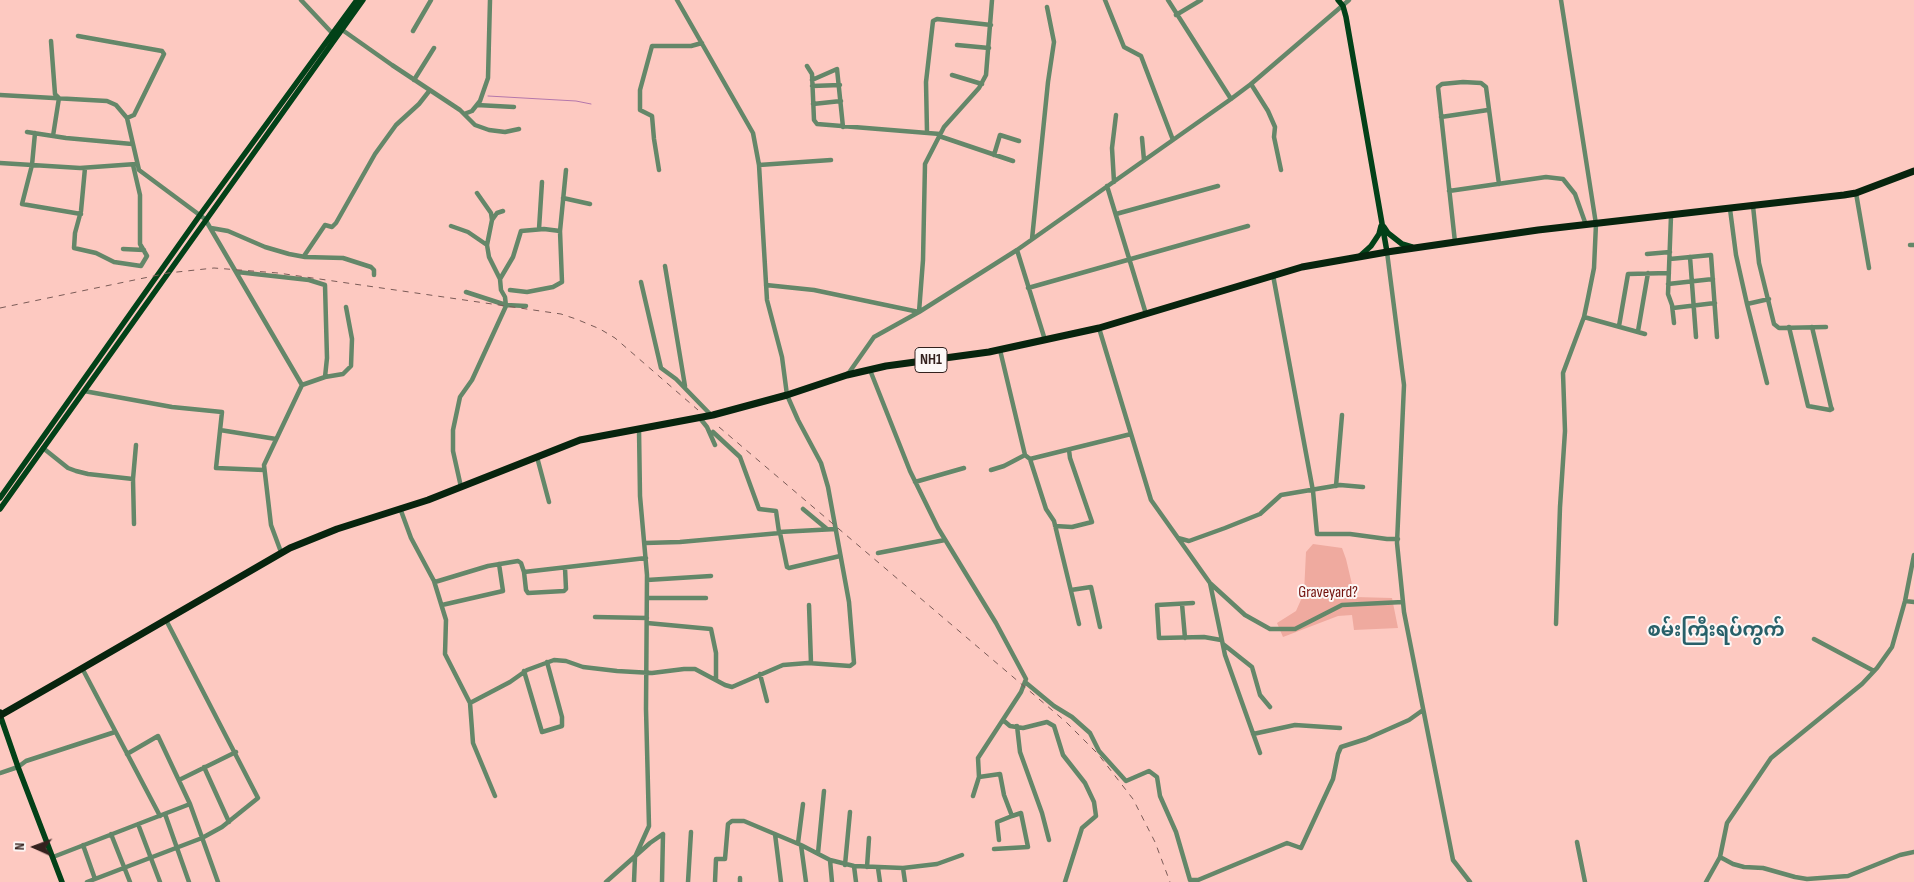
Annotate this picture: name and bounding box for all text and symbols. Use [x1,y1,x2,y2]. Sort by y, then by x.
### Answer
road number: NH1 [915,348,947,372]
park label: Graveyard? [1298,583,1358,603]
district label: စမ်းကြီးရပ်ကွက် [1647,620,1785,642]
north arrow [10,822,60,872]
text: N [11,842,28,851]

